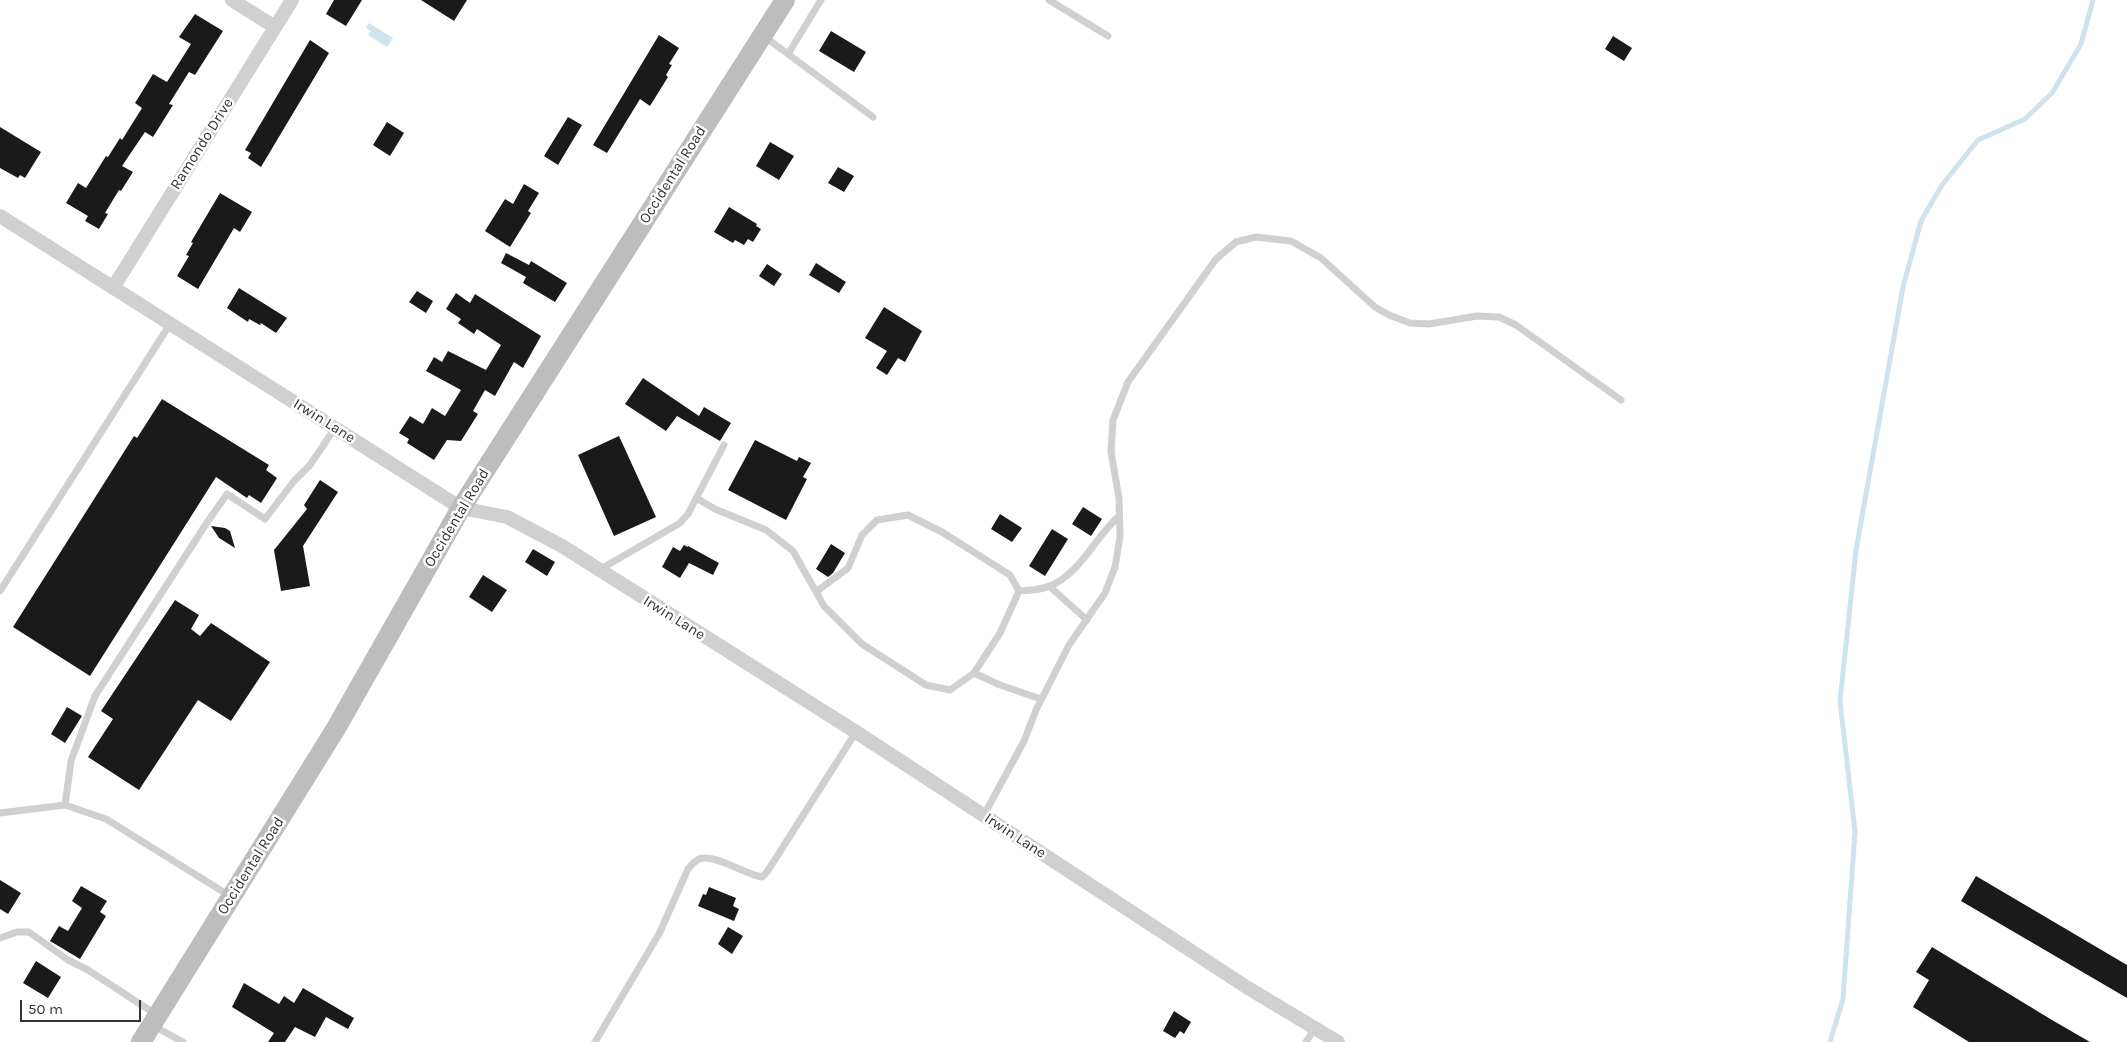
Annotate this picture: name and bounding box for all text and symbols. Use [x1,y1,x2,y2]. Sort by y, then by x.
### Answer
street label: Ramondo Drive [167,95,237,193]
street label: Occidental Road [636,123,710,227]
street label: Irwin Lane [290,395,358,447]
street label: Occidental Road [421,466,493,570]
street label: Irwin Lane [640,592,708,644]
street label: Irwin Lane [981,809,1049,863]
street label: Occidental Road [214,814,288,918]
scale bar [22,990,144,1022]
text: 50 m [28,1000,63,1018]

